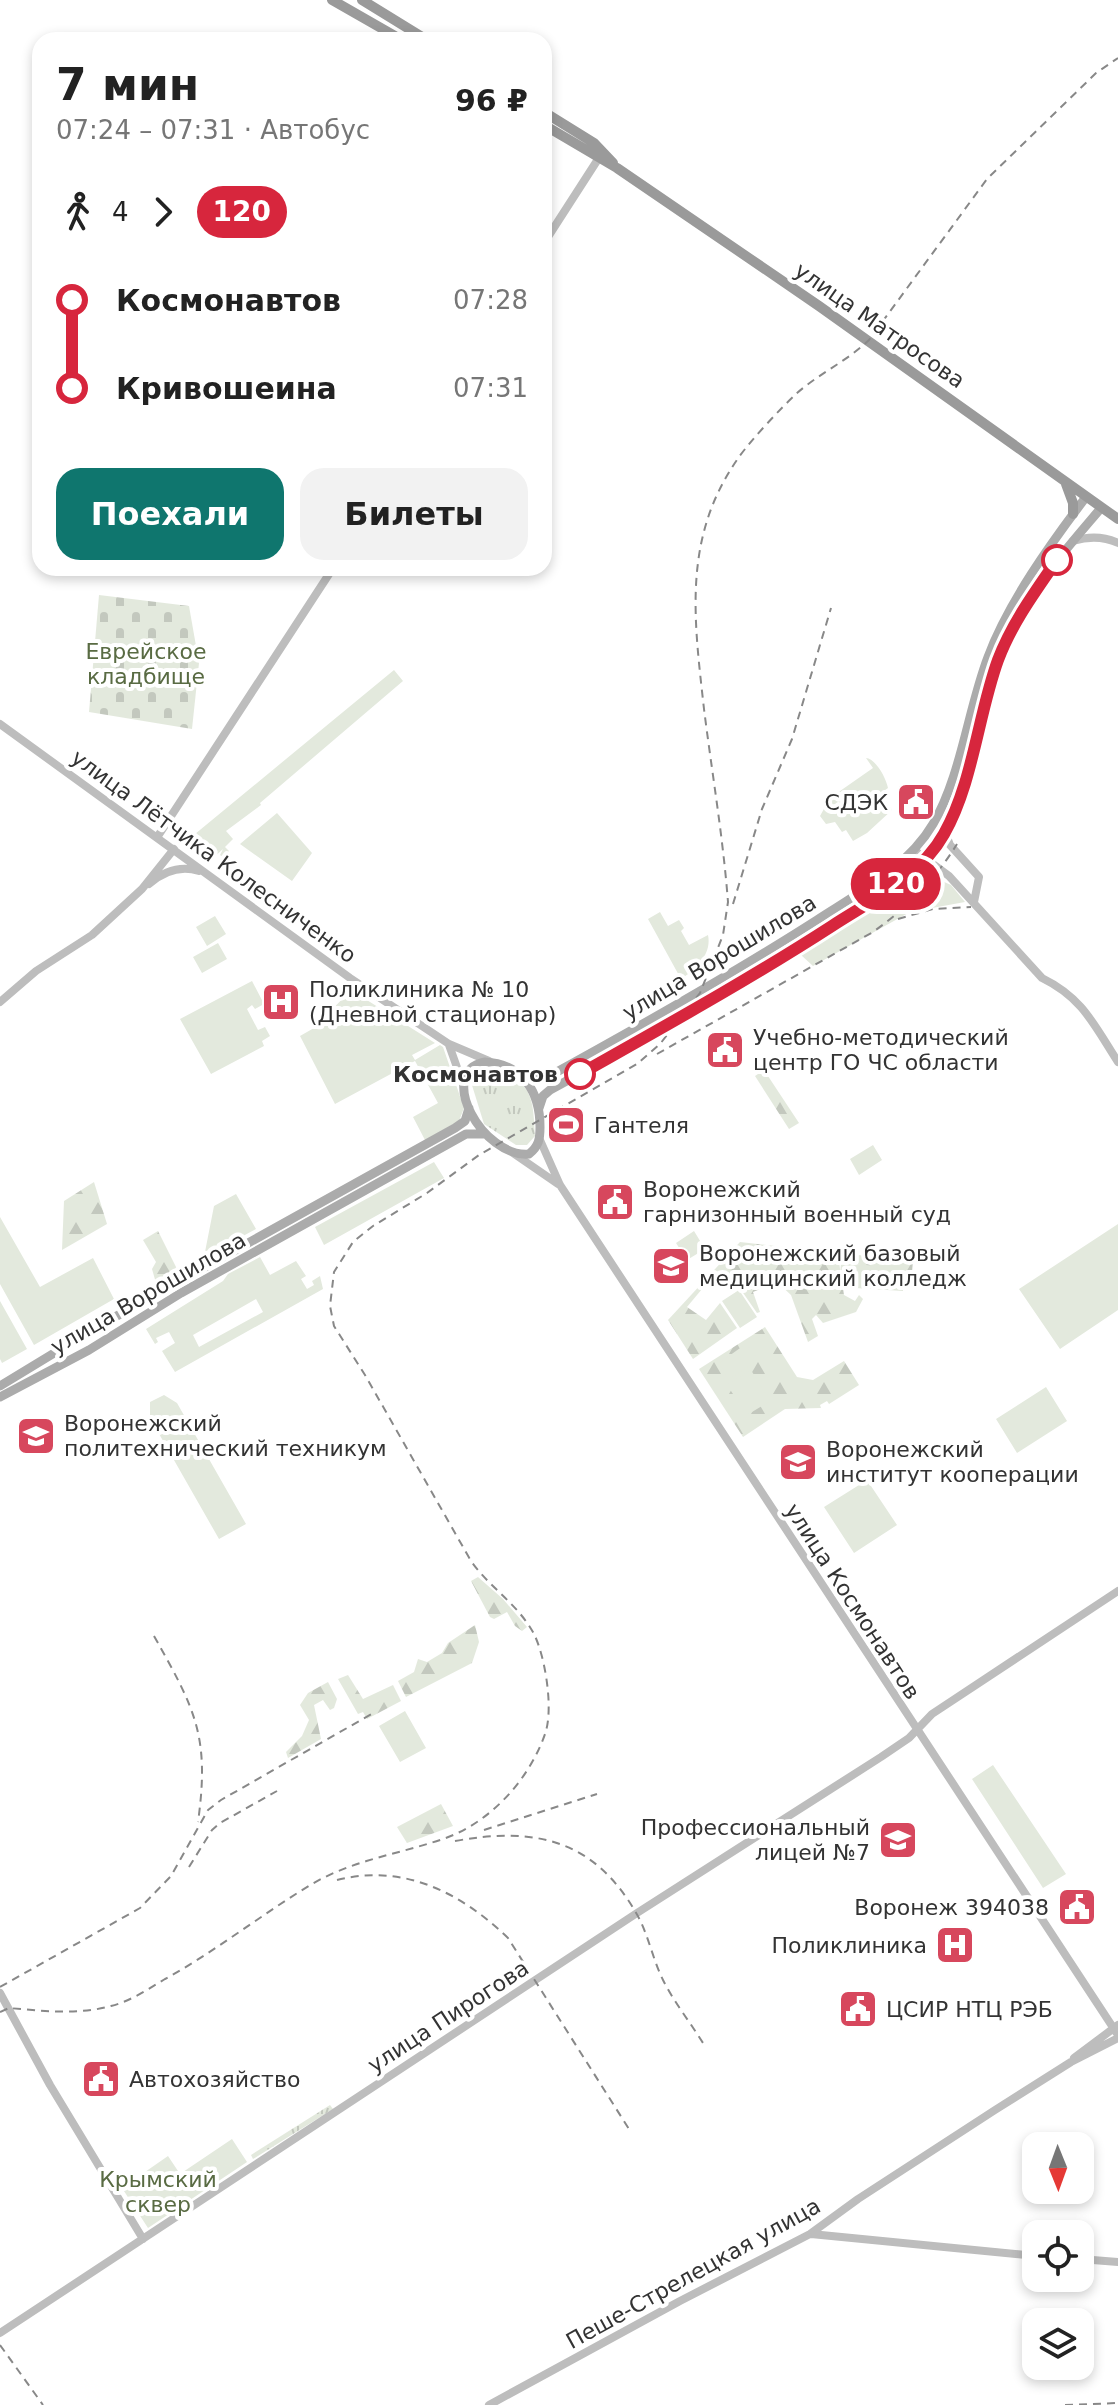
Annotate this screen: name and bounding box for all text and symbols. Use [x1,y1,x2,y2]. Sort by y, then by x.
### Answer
text: 7 мин [56,59,199,110]
text: 96 ₽ [455,83,528,118]
text: 07:24 – 07:31 · Автобус [56,115,370,145]
icon: walk [56,190,100,234]
icon: forward [141,190,185,234]
text: 120 [213,195,271,228]
text: 4 [112,197,129,227]
street label: улица Матросова [790,257,969,393]
text: Космонавтов [116,283,341,318]
text: 07:28 [453,285,528,315]
text: Кривошеина [116,371,337,406]
text: 07:31 [453,373,528,403]
button: Поехали [56,468,284,560]
button: Билеты [300,468,528,560]
unlabelled marker [1042,545,1072,575]
park label: Еврейское кладбище [85,639,207,689]
street label: улица Лётчика Колесниченко [66,745,361,968]
public building icon: СДЭК [895,781,937,823]
place label: СДЭК [824,790,888,815]
line badge: 120 [850,858,942,910]
text: 120 [867,867,925,900]
street label: улица Ворошилова [618,890,820,1025]
place label: Поликлиника № 10 (Дневной стационар) [309,977,556,1027]
hospital icon: Поликлиника № 10 (Дневной стационар) [260,981,302,1023]
place label: Учебно-методический центр ГО ЧС области [753,1025,1009,1075]
public building icon: Учебно-методический центр ГО ЧС области [704,1029,746,1071]
marker: Космонавтов [565,1059,595,1089]
place label: Космонавтов [393,1062,558,1087]
sports icon: Гантеля [545,1104,587,1146]
place label: Гантеля [594,1113,689,1138]
place label: Воронежский гарнизонный военный суд [643,1177,951,1227]
public building icon: Воронежский гарнизонный военный суд [594,1181,636,1223]
street label: улица Ворошилова [46,1227,250,1360]
place label: Воронежский базовый медицинский колледж [699,1241,967,1291]
school or university icon: Воронежский базовый медицинский колледж [650,1245,692,1287]
place label: Воронежский политехнический техникум [64,1411,387,1461]
school or university icon: Воронежский политехнический техникум [15,1415,57,1457]
place label: Воронежский институт кооперации [826,1437,1079,1487]
school or university icon: Воронежский институт кооперации [777,1441,819,1483]
street label: улица Космонавтов [780,1499,925,1704]
place label: Профессиональный лицей №7 [641,1815,870,1865]
school or university icon: Профессиональный лицей №7 [877,1819,919,1861]
public building icon: Воронеж 394038 [1056,1886,1098,1928]
place label: Воронеж 394038 [854,1895,1049,1920]
hospital icon: Поликлиника [934,1924,976,1966]
place label: Поликлиника [772,1933,927,1958]
street label: улица Пирогова [363,1955,533,2078]
public building icon: ЦСИР НТЦ РЭБ [837,1988,879,2030]
place label: ЦСИР НТЦ РЭБ [886,1997,1053,2022]
public building icon: Автохозяйство [80,2058,122,2100]
place label: Автохозяйство [129,2067,300,2092]
north arrow [1022,2132,1094,2204]
map controls [1022,2132,1094,2380]
park label: Крымский сквер [99,2167,217,2217]
street label: Пеше-Стрелецкая улица [562,2193,825,2354]
button: locate [1022,2220,1094,2292]
button: layers [1022,2308,1094,2380]

